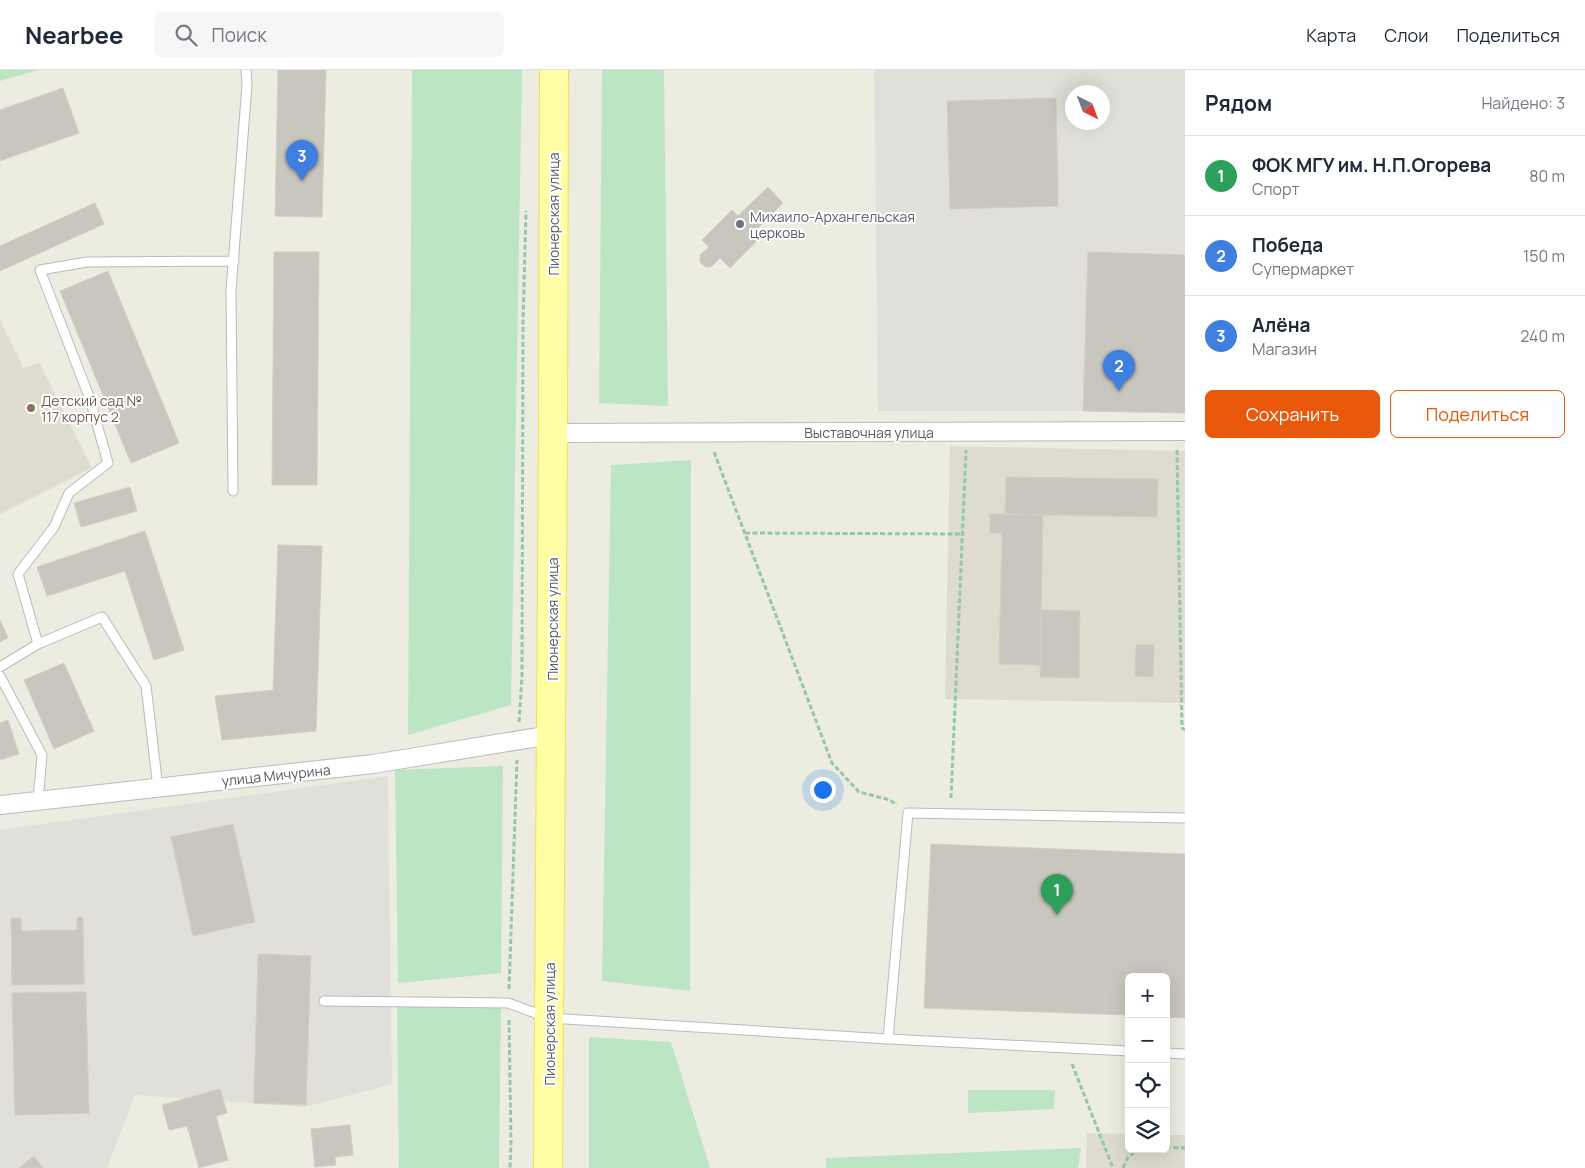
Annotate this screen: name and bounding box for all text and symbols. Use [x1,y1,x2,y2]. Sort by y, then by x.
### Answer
search box [154,12,504,57]
text: Nearbee [25,18,124,51]
icon: search [172,21,200,49]
text: Поиск [212,22,267,48]
text: Карта [1306,23,1356,47]
text: Слои [1384,23,1428,47]
text: Поделиться [1456,23,1560,47]
north arrow [1065,85,1110,130]
text: Рядом [1205,89,1272,117]
text: Найдено: 3 [1481,92,1565,114]
pin: 3 [286,140,318,181]
street label: Пионерская улица [544,152,563,276]
text: ФОК МГУ им. Н.П.Огорева [1252,152,1491,178]
text: 1 [1217,165,1225,187]
text: 80 m [1529,165,1565,187]
text: Спорт [1252,178,1300,200]
place label: Михаило-Архангельская церковь [750,207,915,242]
marker: Михаило-Архангельская церковь [734,218,746,230]
text: Победа [1252,232,1323,258]
text: 2 [1216,245,1226,267]
text: 150 m [1523,245,1565,267]
text: Супермаркет [1252,258,1354,280]
text: Алёна [1252,312,1310,338]
text: 3 [1216,325,1226,347]
text: 240 m [1520,325,1565,347]
text: Магазин [1252,338,1317,360]
pin: 2 [1103,350,1135,391]
button: Сохранить [1205,390,1380,438]
button: Поделиться [1390,390,1565,438]
place label: Детский сад № 117 корпус 2 [41,391,142,426]
marker: Детский сад № 117 корпус 2 [25,402,37,414]
street label: Выставочная улица [804,423,934,442]
street label: Пионерская улица [543,557,562,681]
street label: улица Мичурина [221,760,331,790]
your location [810,777,836,803]
pin: 1 [1041,874,1073,915]
street label: Пионерская улица [540,962,559,1086]
map controls [1125,973,1170,1153]
button: + [1125,973,1170,1018]
button: − [1125,1018,1170,1063]
button: locate [1125,1063,1170,1108]
button: layers [1125,1108,1170,1153]

